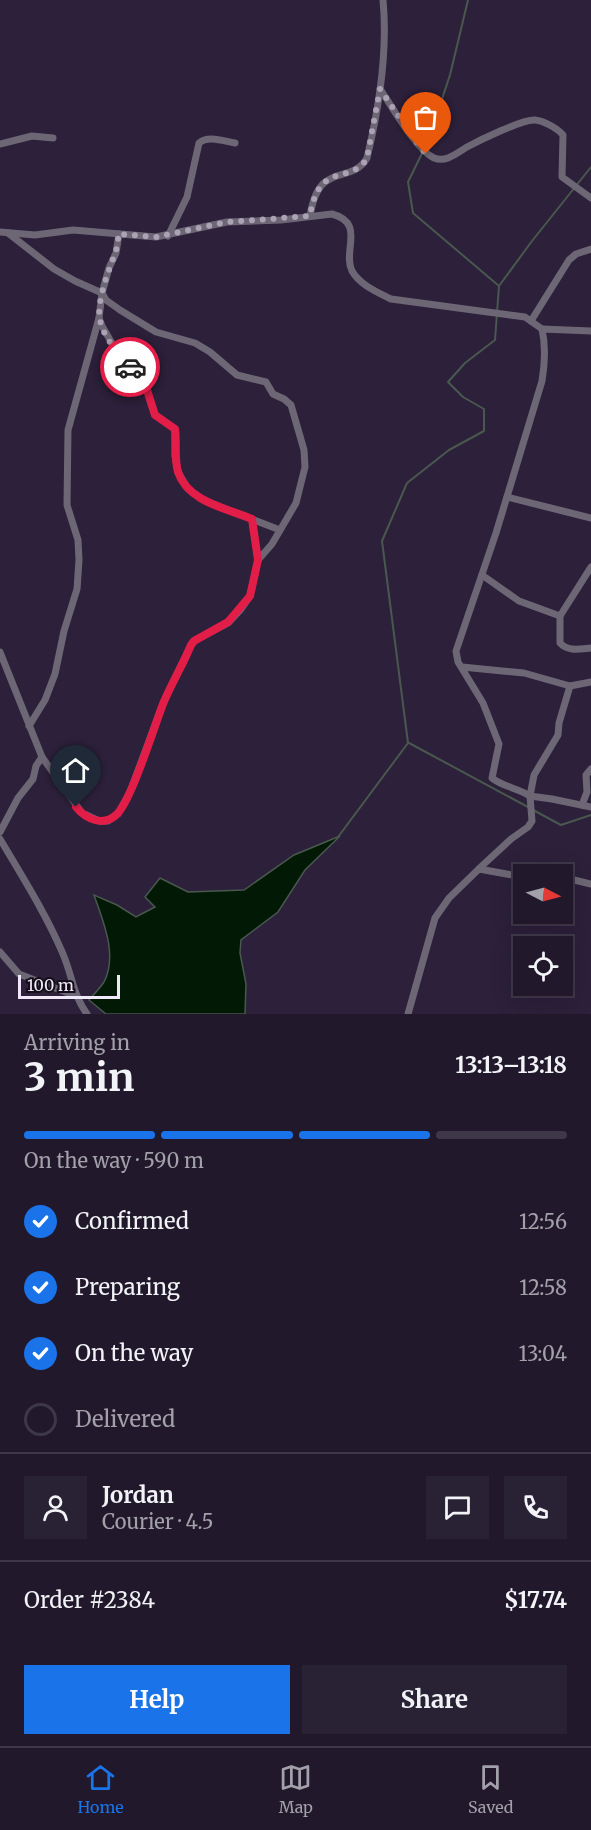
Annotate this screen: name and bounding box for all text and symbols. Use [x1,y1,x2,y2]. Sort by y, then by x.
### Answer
pin [400,92,451,154]
icon: bag [409,101,442,134]
courier [100,337,160,397]
icon: car [114,351,147,384]
pin [50,745,101,807]
icon: home [59,754,92,787]
north arrow [513,864,573,924]
map controls [513,864,573,996]
button: locate [513,936,573,996]
scale bar [18,972,120,1000]
text: 100 m [27,975,74,995]
text: Arriving in [24,1030,130,1055]
text: 13:13–13:18 [455,1051,567,1079]
text: 3 min [24,1053,134,1102]
text: On the way · 590 m [24,1148,204,1173]
icon: check [24,1205,57,1238]
text: Confirmed [75,1207,189,1235]
text: 12:56 [519,1209,567,1234]
icon: check [24,1271,57,1304]
text: Preparing [75,1273,180,1301]
text: 12:58 [519,1275,567,1300]
icon: check [24,1337,57,1370]
text: On the way [75,1339,193,1367]
text: 13:04 [518,1341,567,1366]
text: Delivered [75,1405,175,1433]
button: person [24,1476,87,1539]
button: chat [426,1476,489,1539]
button: phone [504,1476,567,1539]
text: Jordan [102,1481,174,1509]
text: Courier · 4.5 [102,1509,214,1534]
text: Order #2384 [24,1586,155,1614]
text: $17.74 [504,1586,567,1614]
button: Help [24,1665,290,1734]
button: Share [302,1665,567,1734]
tab: Home [78,1761,124,1817]
tab: Map [279,1761,313,1817]
tab: Saved [468,1761,513,1817]

